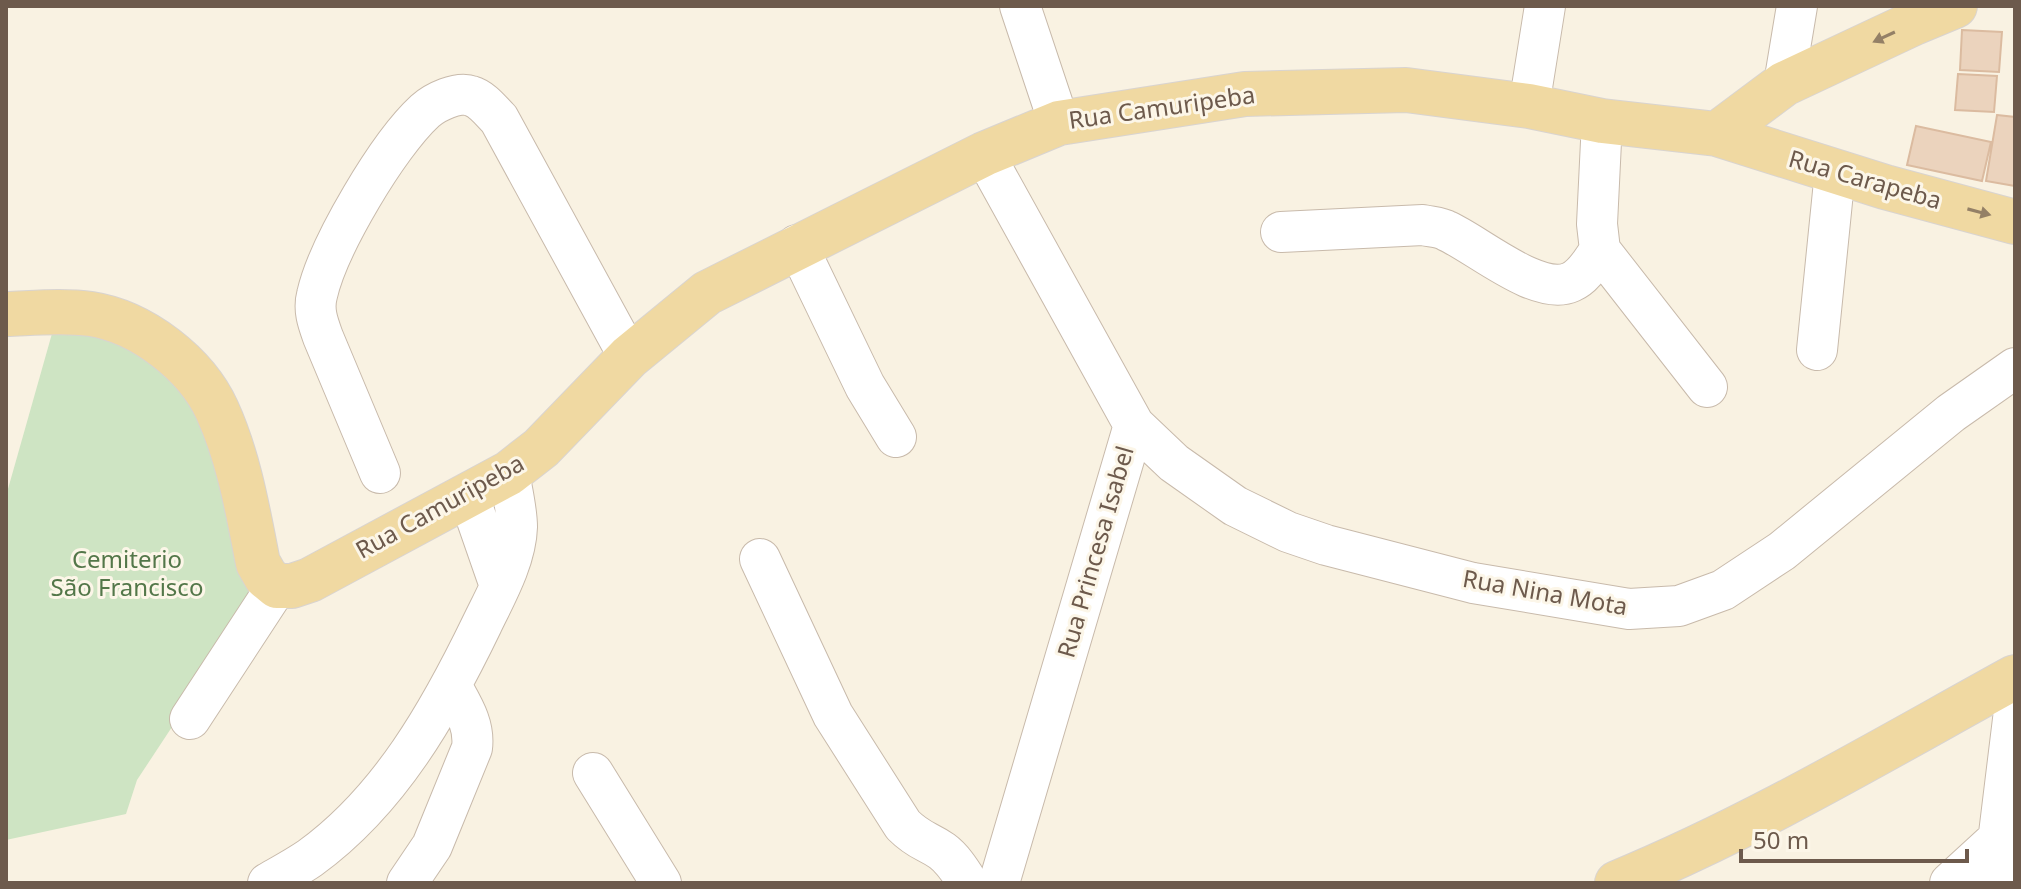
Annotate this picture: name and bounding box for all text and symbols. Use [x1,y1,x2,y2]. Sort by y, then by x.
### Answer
one-way arrow [1872,30,1895,44]
street label: Rua Camuripeba [1066,77,1257,136]
street label: Rua Carapeba [1785,141,1946,216]
one-way arrow [1967,207,1992,219]
street label: Rua Princesa Isabel [1049,442,1141,661]
street label: Rua Camuripeba [349,446,529,566]
park label: Cemiterio São Francisco [51,542,203,603]
street label: Rua Nina Mota [1460,561,1630,622]
scale bar [1741,813,1967,863]
text: 50 m [1753,823,1809,856]

